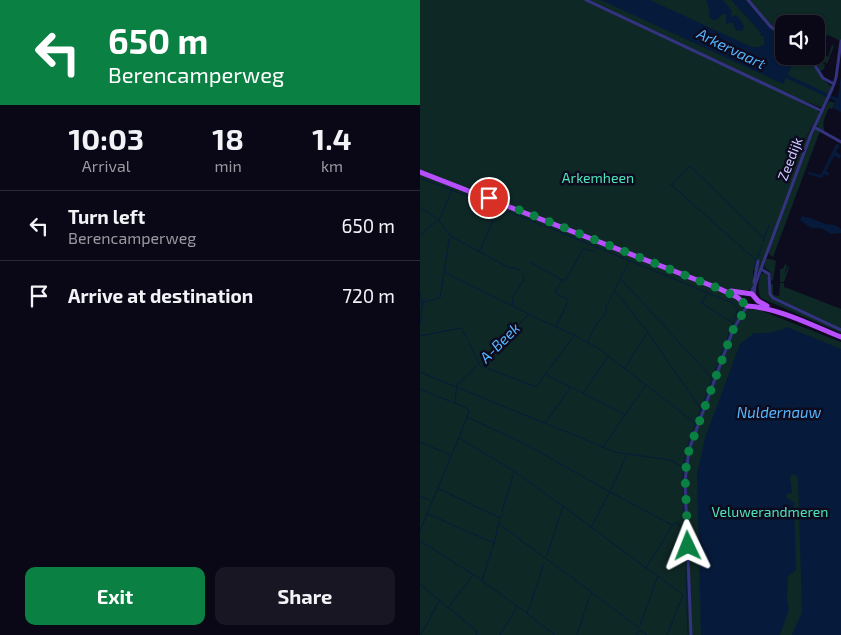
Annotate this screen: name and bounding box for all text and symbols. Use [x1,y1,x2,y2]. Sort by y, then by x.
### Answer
map controls [775,15,825,65]
button: sound [775,15,825,65]
text: 650 m [108,19,208,61]
icon: left [25,20,90,85]
water label: Arkervaart [693,23,769,73]
text: Berencamperweg [108,61,284,87]
text: 10:03 [68,120,144,156]
text: 18 [212,120,244,156]
text: 1.4 [312,120,352,156]
street label: Zeedijk [774,135,806,183]
text: Arrival [82,156,131,175]
text: min [214,156,242,175]
text: km [321,156,343,175]
park label: Arkemheen [562,169,634,186]
pin [468,177,510,219]
icon: arrive [475,184,503,212]
text: Turn left [68,205,145,228]
icon: left [25,212,53,240]
text: 650 m [342,214,395,237]
text: Berencamperweg [68,228,196,247]
icon: arrive [25,282,53,310]
text: Arrive at destination [68,284,253,307]
text: 720 m [342,284,395,307]
water label: A-Beek [475,318,523,367]
water label: Nuldernauw [737,403,822,421]
park label: Veluwerandmeren [712,503,828,520]
position arrow [661,519,713,571]
button: Exit [25,567,205,625]
button: Share [215,567,395,625]

